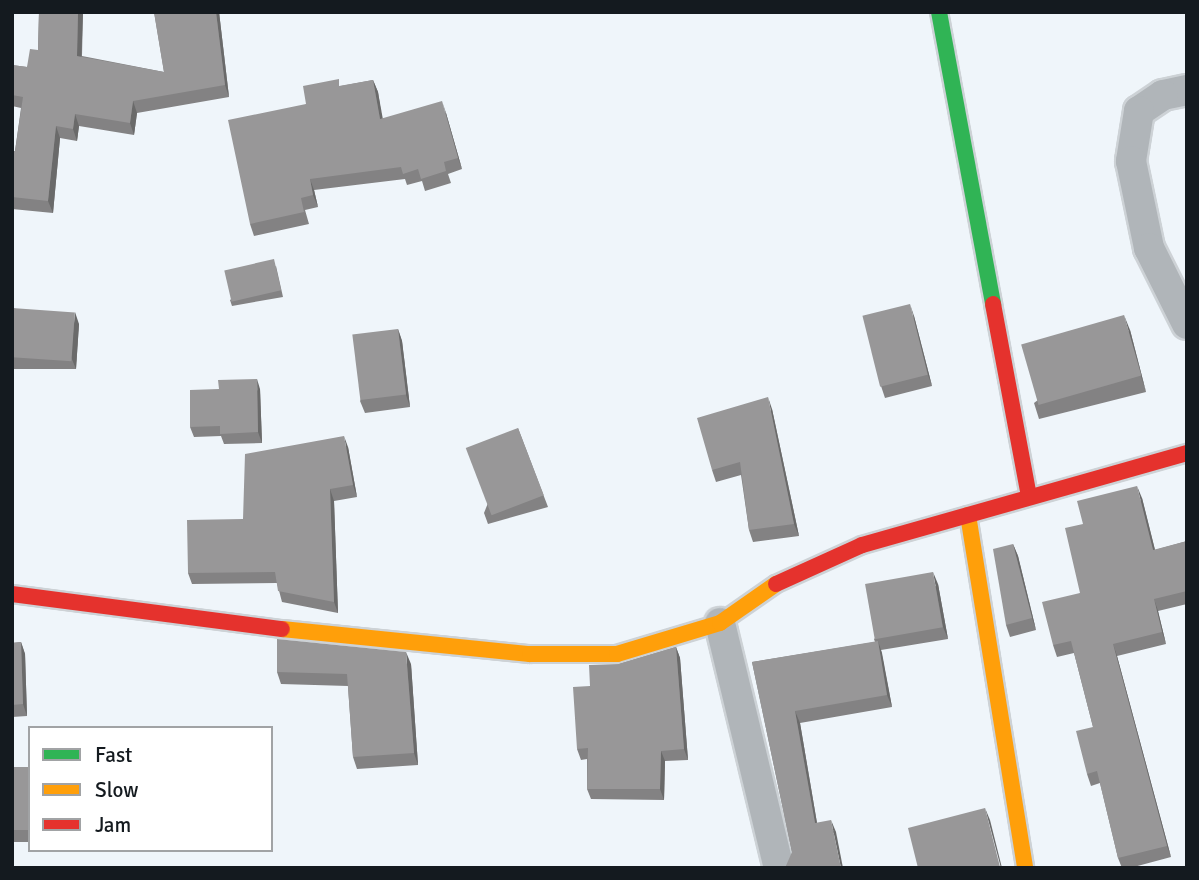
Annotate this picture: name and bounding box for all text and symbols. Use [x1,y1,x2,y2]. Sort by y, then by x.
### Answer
legend [28,726,273,852]
text: Fast [95,742,132,768]
text: Slow [95,777,139,803]
text: Jam [95,812,131,838]

